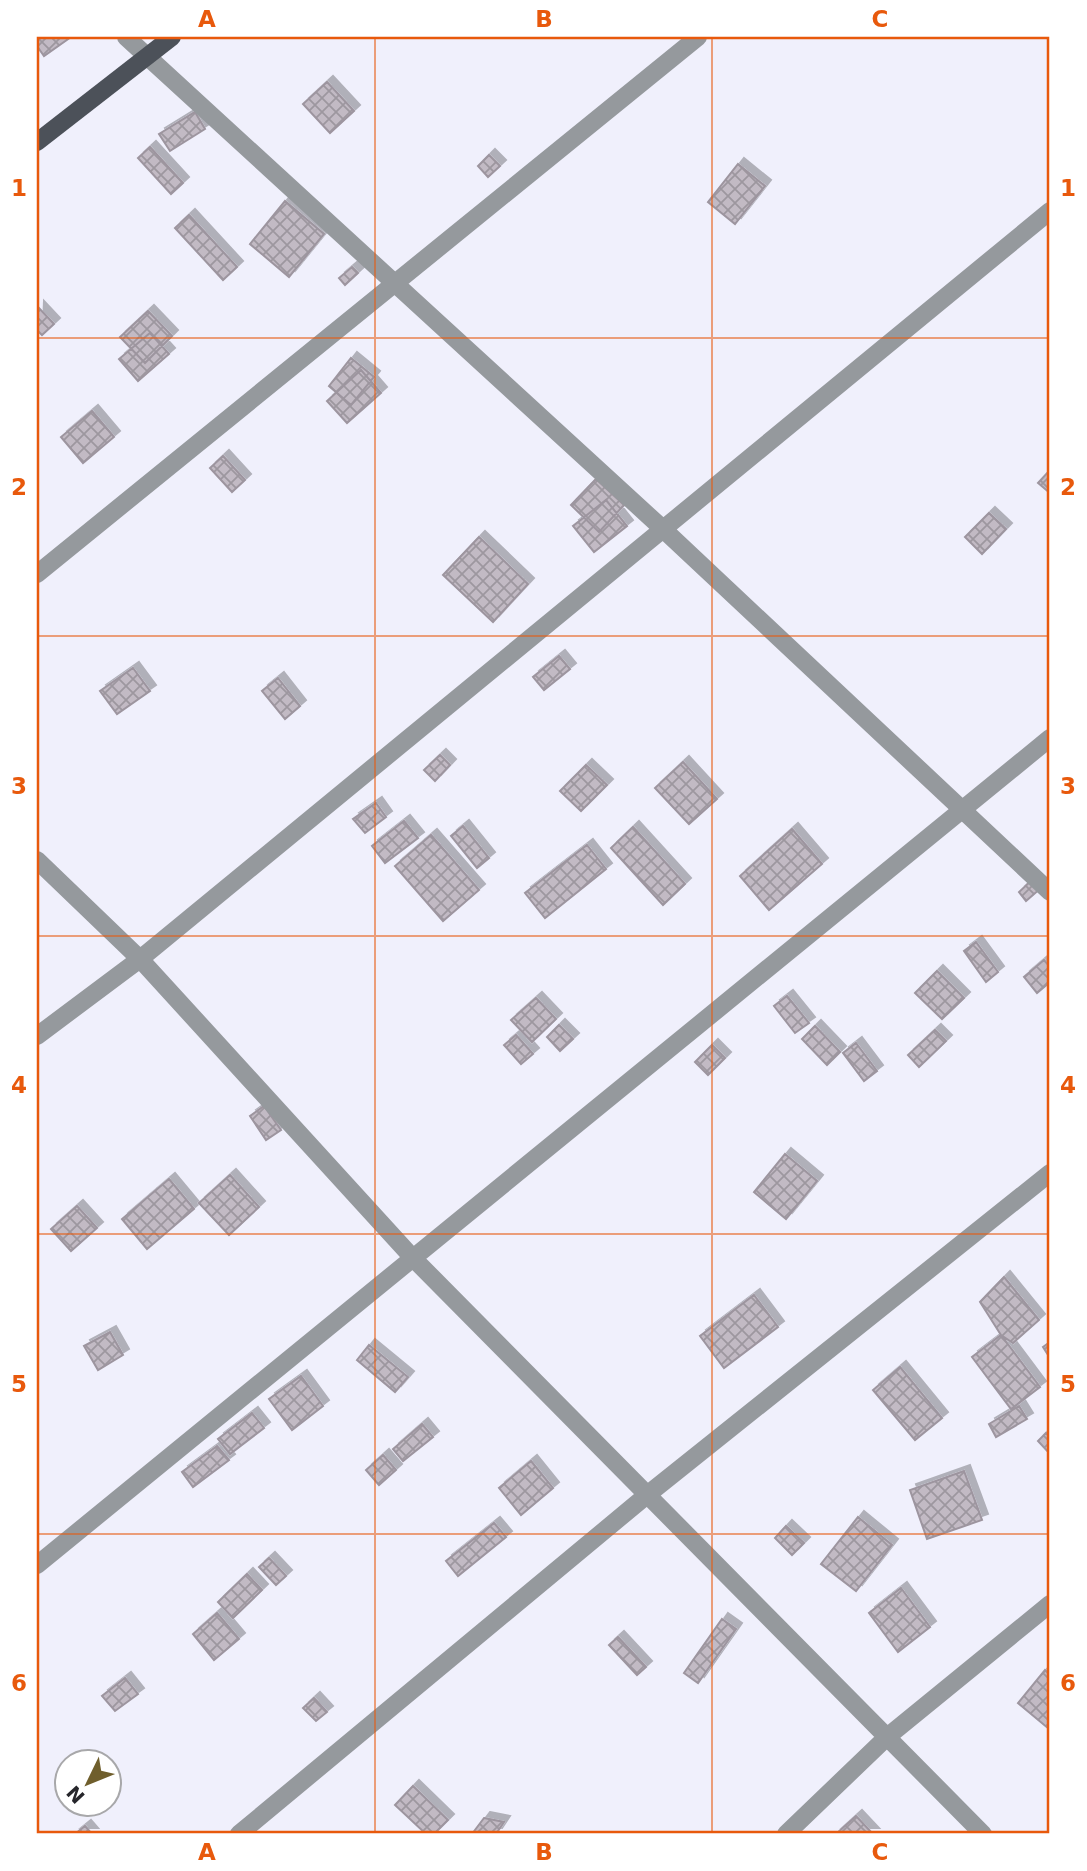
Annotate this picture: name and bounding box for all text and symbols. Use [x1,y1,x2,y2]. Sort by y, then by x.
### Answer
text: A [198,6,216,32]
text: B [535,6,553,32]
text: C [872,6,888,32]
text: 1 [11,175,27,201]
text: 1 [1060,175,1076,201]
text: 2 [11,474,27,500]
text: 2 [1060,474,1076,500]
text: 3 [11,773,27,799]
text: 3 [1060,773,1076,799]
text: 4 [11,1072,27,1098]
text: 4 [1060,1072,1076,1098]
text: 5 [11,1371,27,1397]
text: 5 [1060,1371,1076,1397]
text: 6 [11,1670,27,1696]
text: 6 [1060,1670,1076,1696]
north arrow [52,1748,122,1818]
text: N [62,1781,89,1808]
text: A [198,1839,216,1865]
text: B [535,1839,553,1865]
text: C [872,1839,888,1865]

